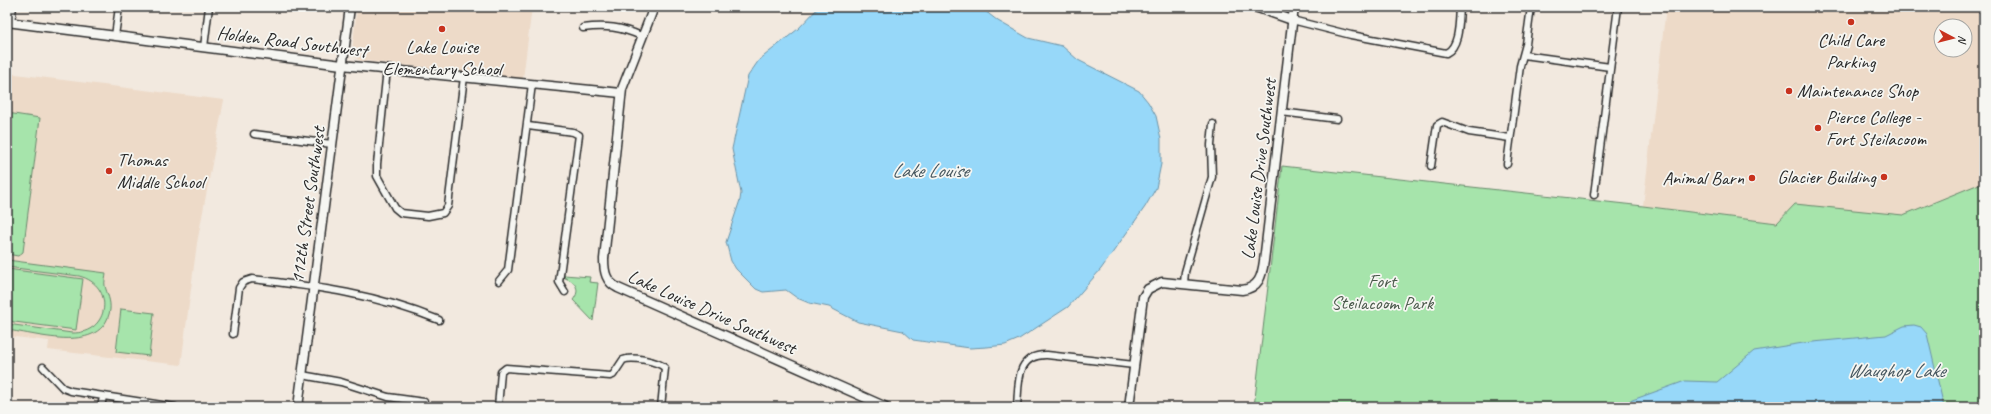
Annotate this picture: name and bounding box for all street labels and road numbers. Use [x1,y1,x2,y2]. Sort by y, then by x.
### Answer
street label: Holden Road Southwest [216,21,371,63]
street label: Lake Louise Drive Southwest [1236,76,1282,261]
street label: 112th Street Southwest [285,124,331,285]
street label: Lake Louise Drive Southwest [624,264,801,361]

